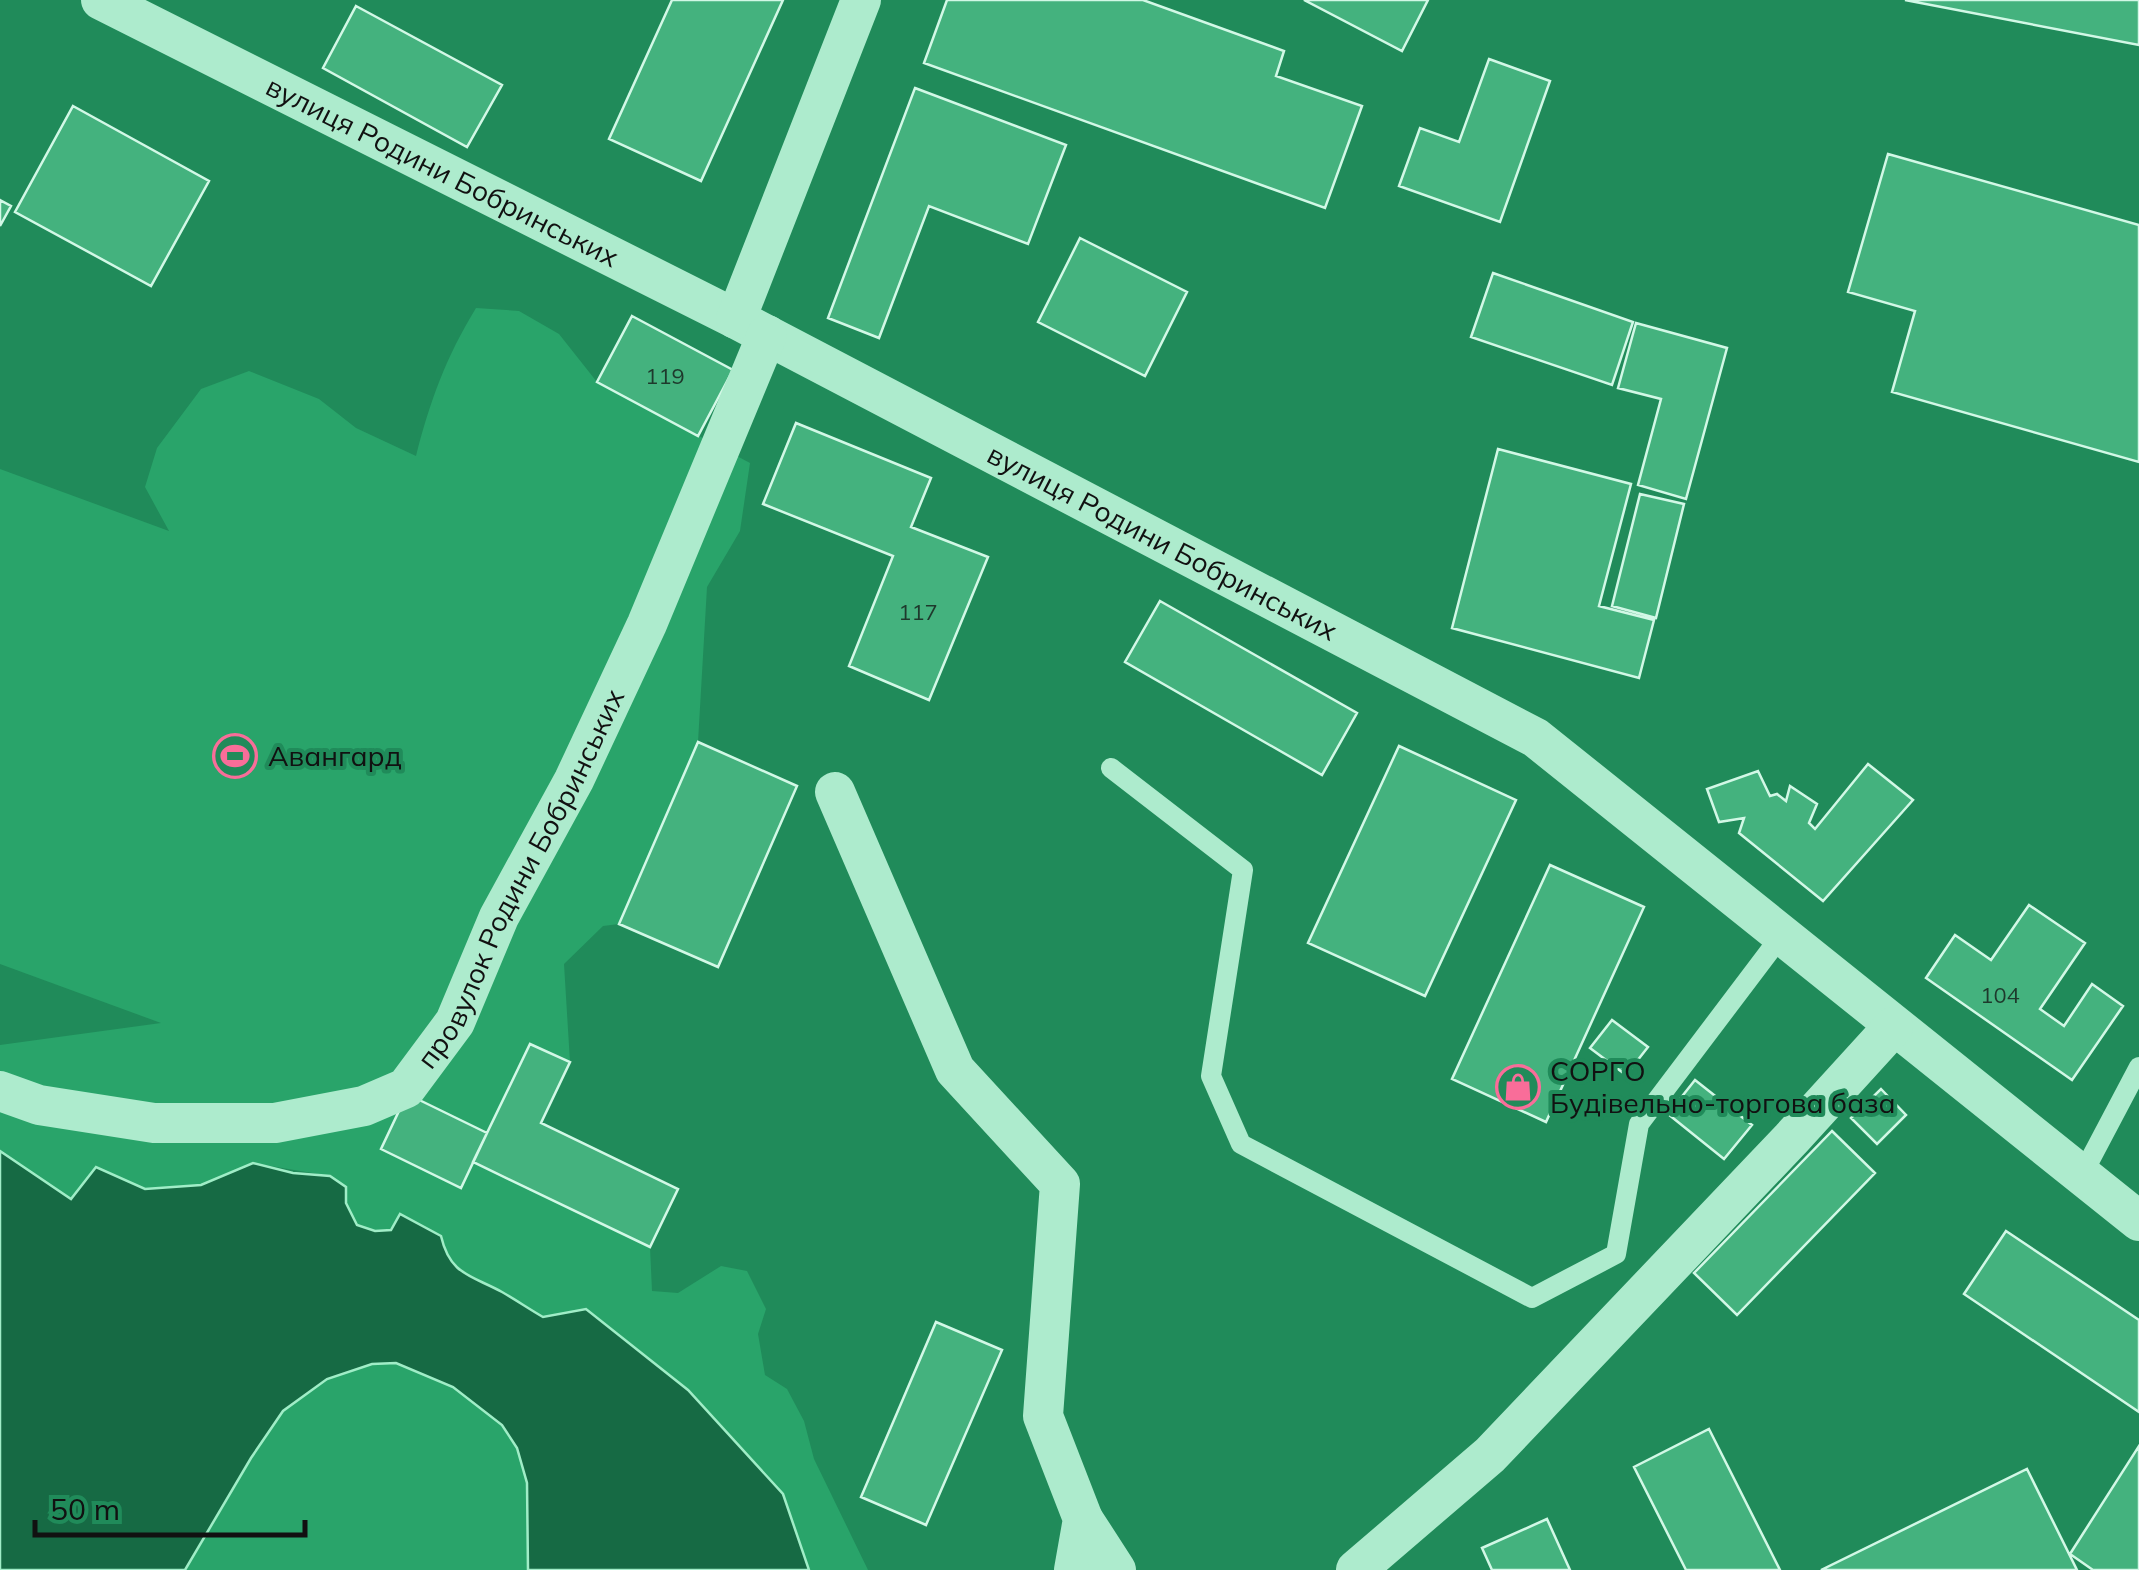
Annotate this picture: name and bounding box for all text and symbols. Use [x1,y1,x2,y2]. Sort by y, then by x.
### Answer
street label: вулиця Родини Бобринських [261,68,625,274]
house number: 119 [645,362,685,390]
street label: вулиця Родини Бобринських [982,436,1343,648]
house number: 117 [898,598,938,626]
street label: провулок Родини Бобринських [409,683,631,1075]
sports icon: Авангард [212,733,258,779]
place label: Авангард [268,738,402,773]
house number: 104 [1980,981,2020,1009]
place label: СОРГО Будівельно-торгова база [1550,1053,1896,1120]
shop icon: СОРГО Будівельно-торгова база [1495,1064,1541,1110]
scale bar [35,1475,305,1537]
text: 50 m [50,1490,120,1528]

